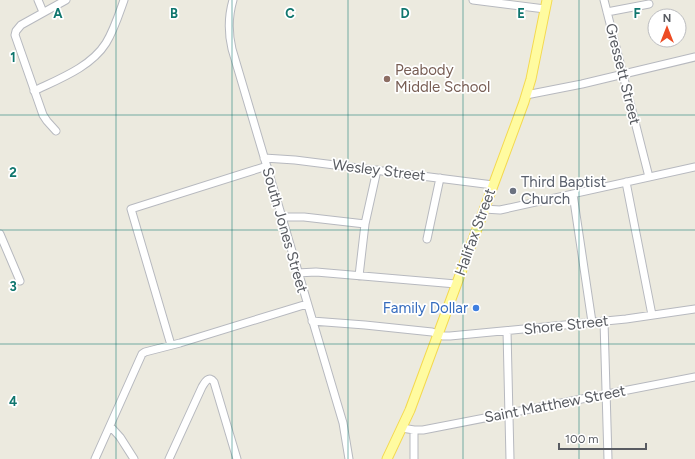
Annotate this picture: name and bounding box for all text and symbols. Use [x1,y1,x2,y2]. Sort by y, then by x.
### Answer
text: A [53,6,63,21]
text: B [170,6,178,21]
text: C [285,6,295,21]
text: D [400,6,410,21]
text: E [517,6,525,21]
text: F [633,6,641,21]
north arrow [647,8,687,48]
text: N [663,12,671,25]
street label: Gressett Street [602,21,644,127]
text: 1 [10,50,16,65]
place label: Peabody Middle School [395,61,490,96]
marker: Peabody Middle School [382,74,392,84]
street label: Wesley Street [331,155,427,185]
text: 2 [9,165,17,180]
street label: South Jones Street [258,165,312,295]
place label: Third Baptist Church [521,173,607,208]
street label: Halifax Street [451,186,499,278]
marker: Third Baptist Church [508,186,518,196]
text: 3 [9,279,17,294]
place label: Family Dollar [383,299,468,317]
marker: Family Dollar [471,303,481,313]
street label: Shore Street [523,312,610,338]
street label: Saint Matthew Street [483,381,628,427]
text: 4 [9,394,17,409]
scale bar [559,425,646,451]
text: 100 m [565,432,599,446]

